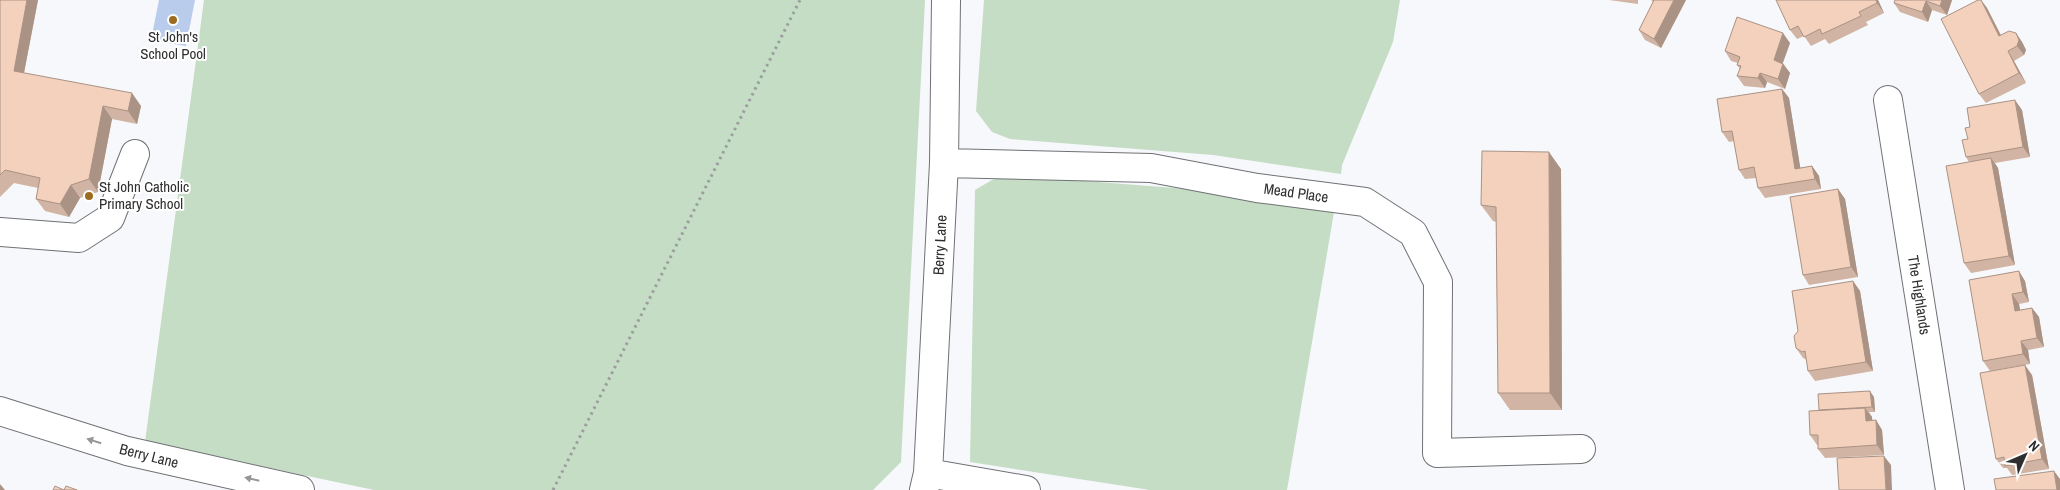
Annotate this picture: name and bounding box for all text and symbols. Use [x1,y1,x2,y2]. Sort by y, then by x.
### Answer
marker: St John's School Pool [167,14,179,26]
place label: St John's School Pool [140,26,206,64]
place label: St John Catholic Primary School [99,176,189,214]
street label: Mead Place [1262,178,1330,207]
marker: St John Catholic Primary School [83,190,95,202]
street label: Berry Lane [927,214,952,276]
street label: The Highlands [1903,254,1936,336]
north arrow [2000,430,2050,480]
one-way arrow [87,437,102,444]
text: N [2025,437,2043,455]
street label: Berry Lane [117,438,181,473]
one-way arrow [245,475,260,483]

